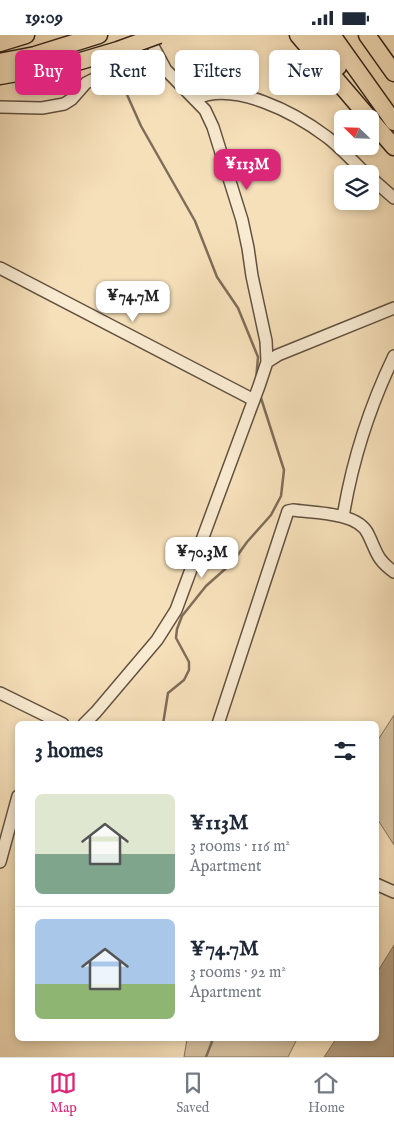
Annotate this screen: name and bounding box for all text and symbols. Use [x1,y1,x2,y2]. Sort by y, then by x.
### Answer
text: 19:09 [25,6,63,30]
chip: Buy [15,50,81,95]
chip: Rent [91,50,165,95]
chip: Filters [175,50,259,95]
chip: New [269,50,340,95]
north arrow [334,110,379,155]
map controls [334,110,379,210]
pin: ¥113M [212,149,282,191]
text: ¥113M [225,155,269,175]
button: layers [334,165,379,210]
pin: ¥74.7M [92,281,174,323]
text: ¥74.7M [107,287,159,307]
pin: ¥70.3M [161,537,243,579]
text: ¥70.3M [176,543,228,563]
icon: filters [331,737,359,765]
text: 3 homes [35,738,103,765]
text: ¥113M [190,810,249,837]
icon: home [75,814,135,874]
text: 3 rooms · 116 m² [190,837,290,857]
text: Apartment [190,857,261,877]
text: ¥74.7M [190,936,259,963]
icon: home [75,939,135,999]
text: 3 rooms · 92 m² [190,963,286,983]
text: Apartment [190,983,261,1003]
tab: Map [49,1069,77,1117]
tab: Saved [176,1069,209,1117]
tab: Home [308,1069,345,1117]

